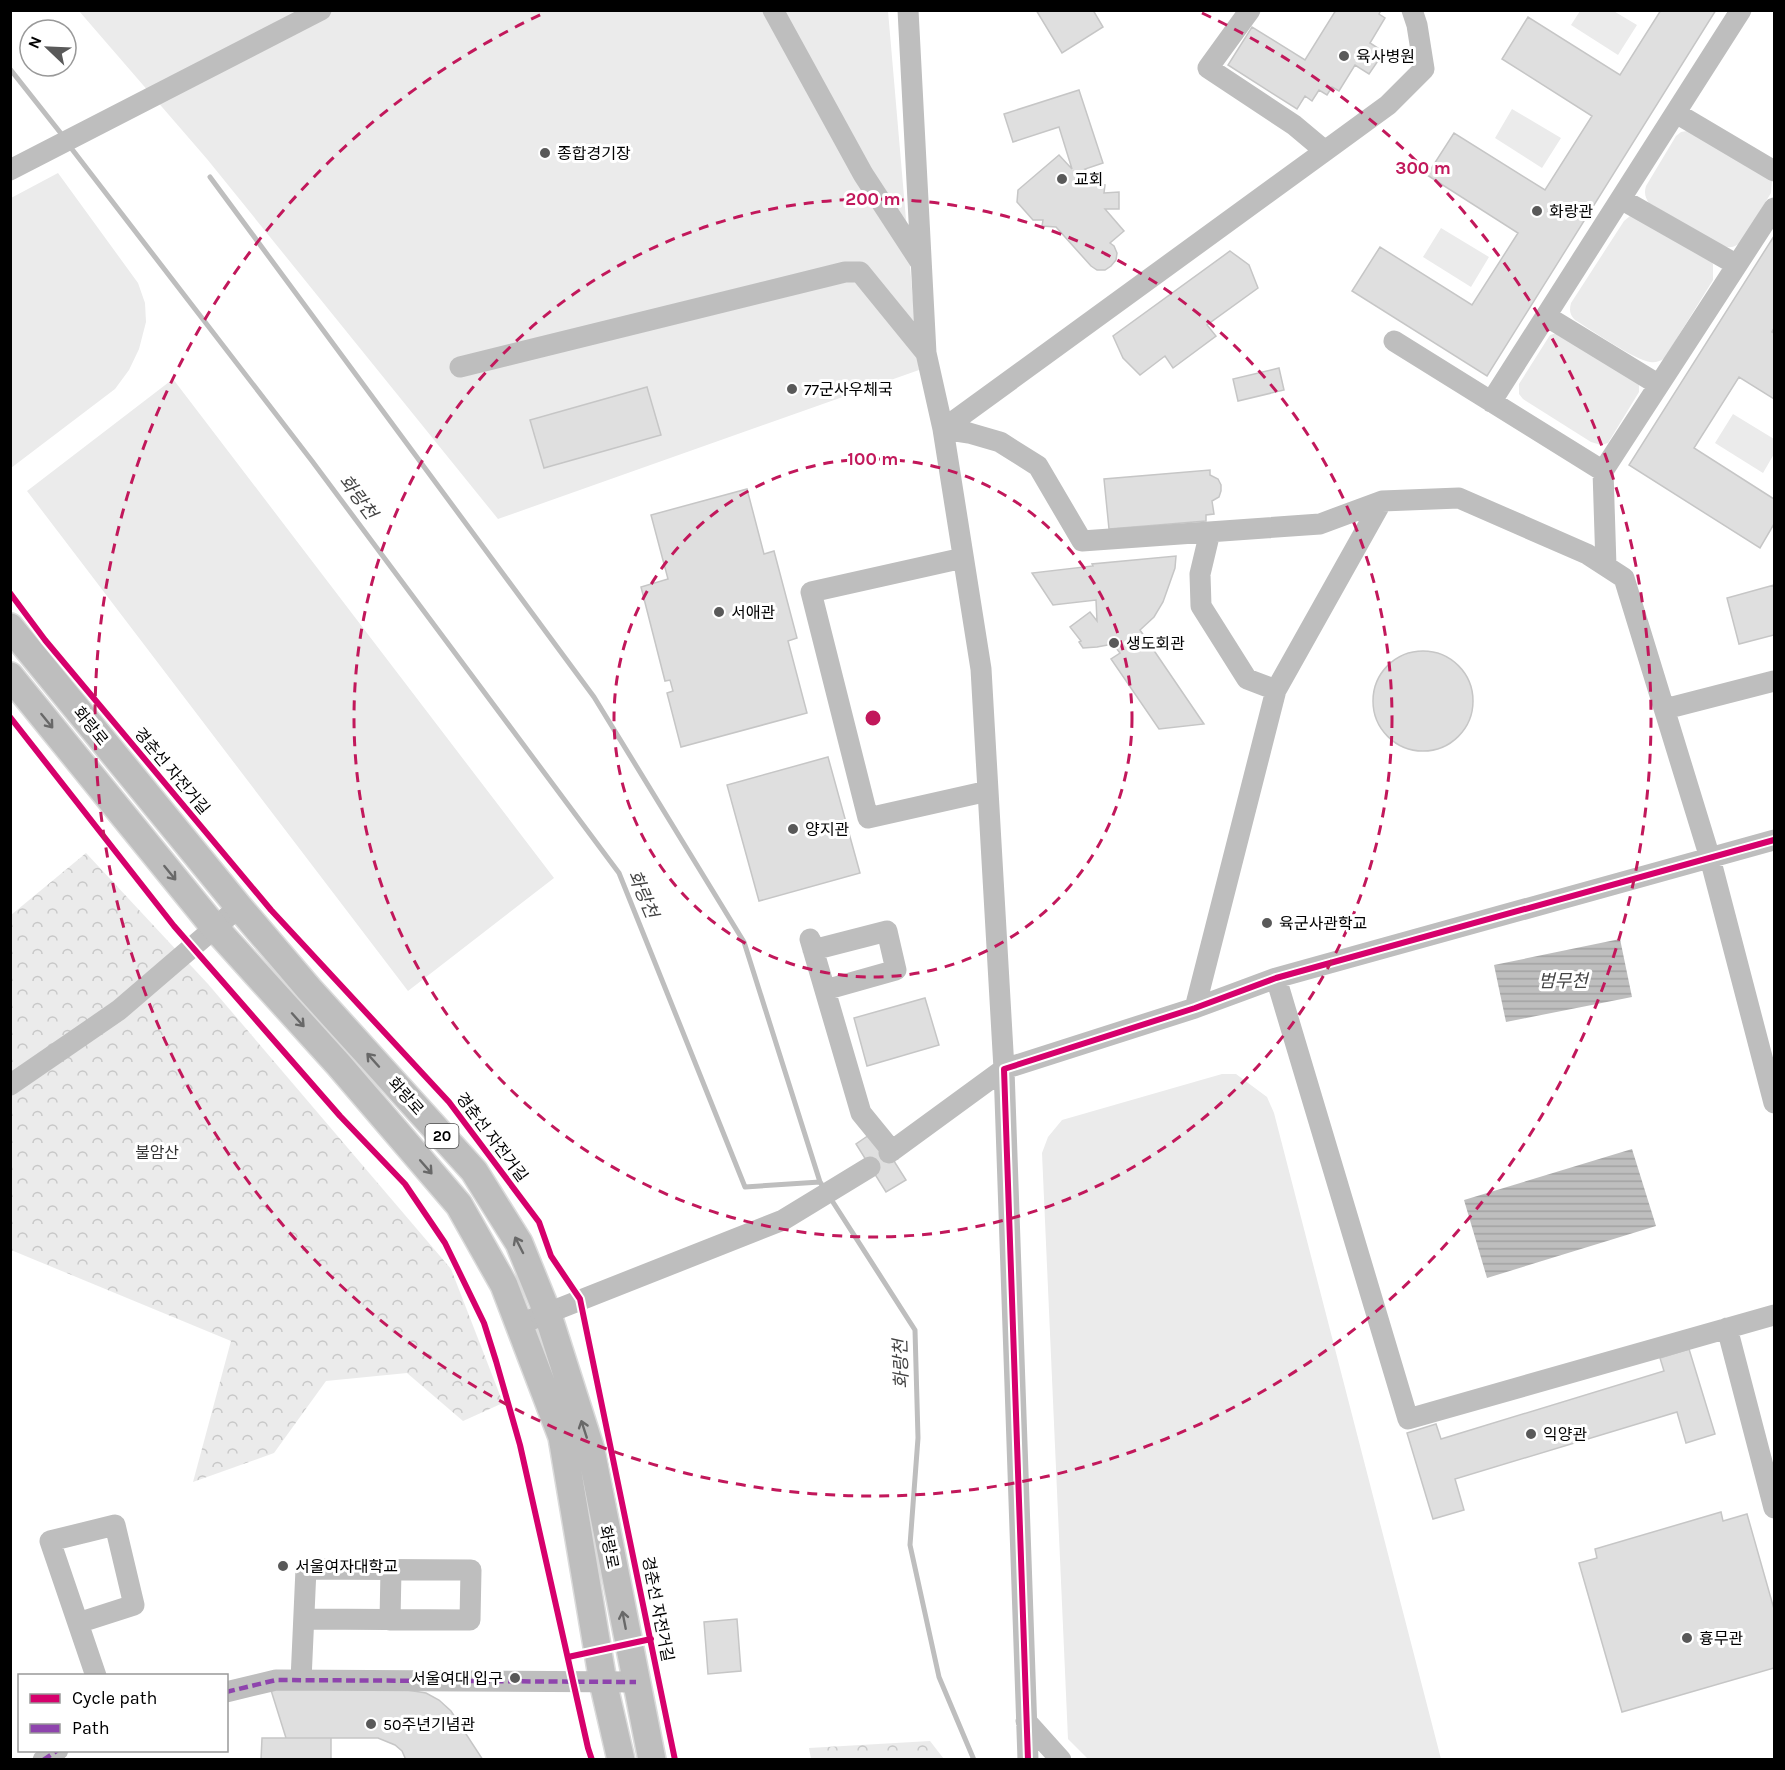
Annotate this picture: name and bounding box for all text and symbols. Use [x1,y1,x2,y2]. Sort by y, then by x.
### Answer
north arrow [18,18,78,78]
text: N [24,33,46,51]
place label: 육사병원 [1356,47,1415,66]
marker: 육사병원 [1337,49,1351,63]
place label: 종합경기장 [557,144,631,163]
marker: 종합경기장 [538,146,552,160]
text: 300 m [1395,157,1451,179]
place label: 교회 [1074,170,1103,189]
marker: 교회 [1055,172,1069,186]
text: 200 m [845,188,901,210]
place label: 화랑관 [1549,202,1593,221]
marker: 화랑관 [1530,204,1544,218]
place label: 77군사우체국 [804,380,893,399]
marker: 77군사우체국 [785,382,799,396]
text: 100 m [848,448,898,470]
water label: 화랑천 [334,471,383,525]
place label: 서애관 [731,603,775,622]
marker: 서애관 [712,605,726,619]
place label: 생도회관 [1126,634,1185,653]
marker: 생도회관 [1107,636,1121,650]
street label: 화랑로 [70,703,112,749]
centre of rings [863,708,883,728]
one-way arrow [41,713,54,729]
street label: 경춘선 자전거길 [130,724,214,818]
place label: 양지관 [805,820,849,839]
marker: 양지관 [786,822,800,836]
one-way arrow [164,865,177,881]
water label: 화랑천 [623,867,664,923]
place label: 육군사관학교 [1279,914,1367,933]
marker: 육군사관학교 [1260,916,1274,930]
water label: 범무천 [1538,970,1590,992]
one-way arrow [291,1012,305,1027]
one-way arrow [366,1053,380,1068]
street label: 화랑로 [384,1073,428,1119]
street label: 경춘선 자전거길 [452,1089,532,1185]
road number: 20 [426,1124,458,1148]
park label: 불암산 [135,1143,179,1162]
one-way arrow [419,1159,433,1174]
one-way arrow [513,1237,524,1255]
water label: 화랑천 [889,1336,913,1389]
one-way arrow [578,1420,589,1439]
place label: 익양관 [1543,1425,1587,1444]
marker: 익양관 [1524,1427,1538,1441]
street label: 화랑로 [595,1524,623,1571]
street label: 경춘선 자전거길 [638,1555,678,1663]
place label: 서울여자대학교 [295,1557,398,1576]
marker: 서울여자대학교 [276,1559,290,1573]
one-way arrow [618,1611,629,1630]
place label: 흉무관 [1699,1629,1743,1648]
marker: 흉무관 [1680,1631,1694,1645]
place label: 서울여대 입구 [411,1669,503,1688]
marker: 서울여대 입구 [508,1671,522,1685]
legend [18,1674,228,1752]
text: Cycle path [72,1687,157,1709]
place label: 50주년기념관 [383,1715,475,1734]
text: Path [72,1717,110,1739]
marker: 50주년기념관 [364,1717,378,1731]

